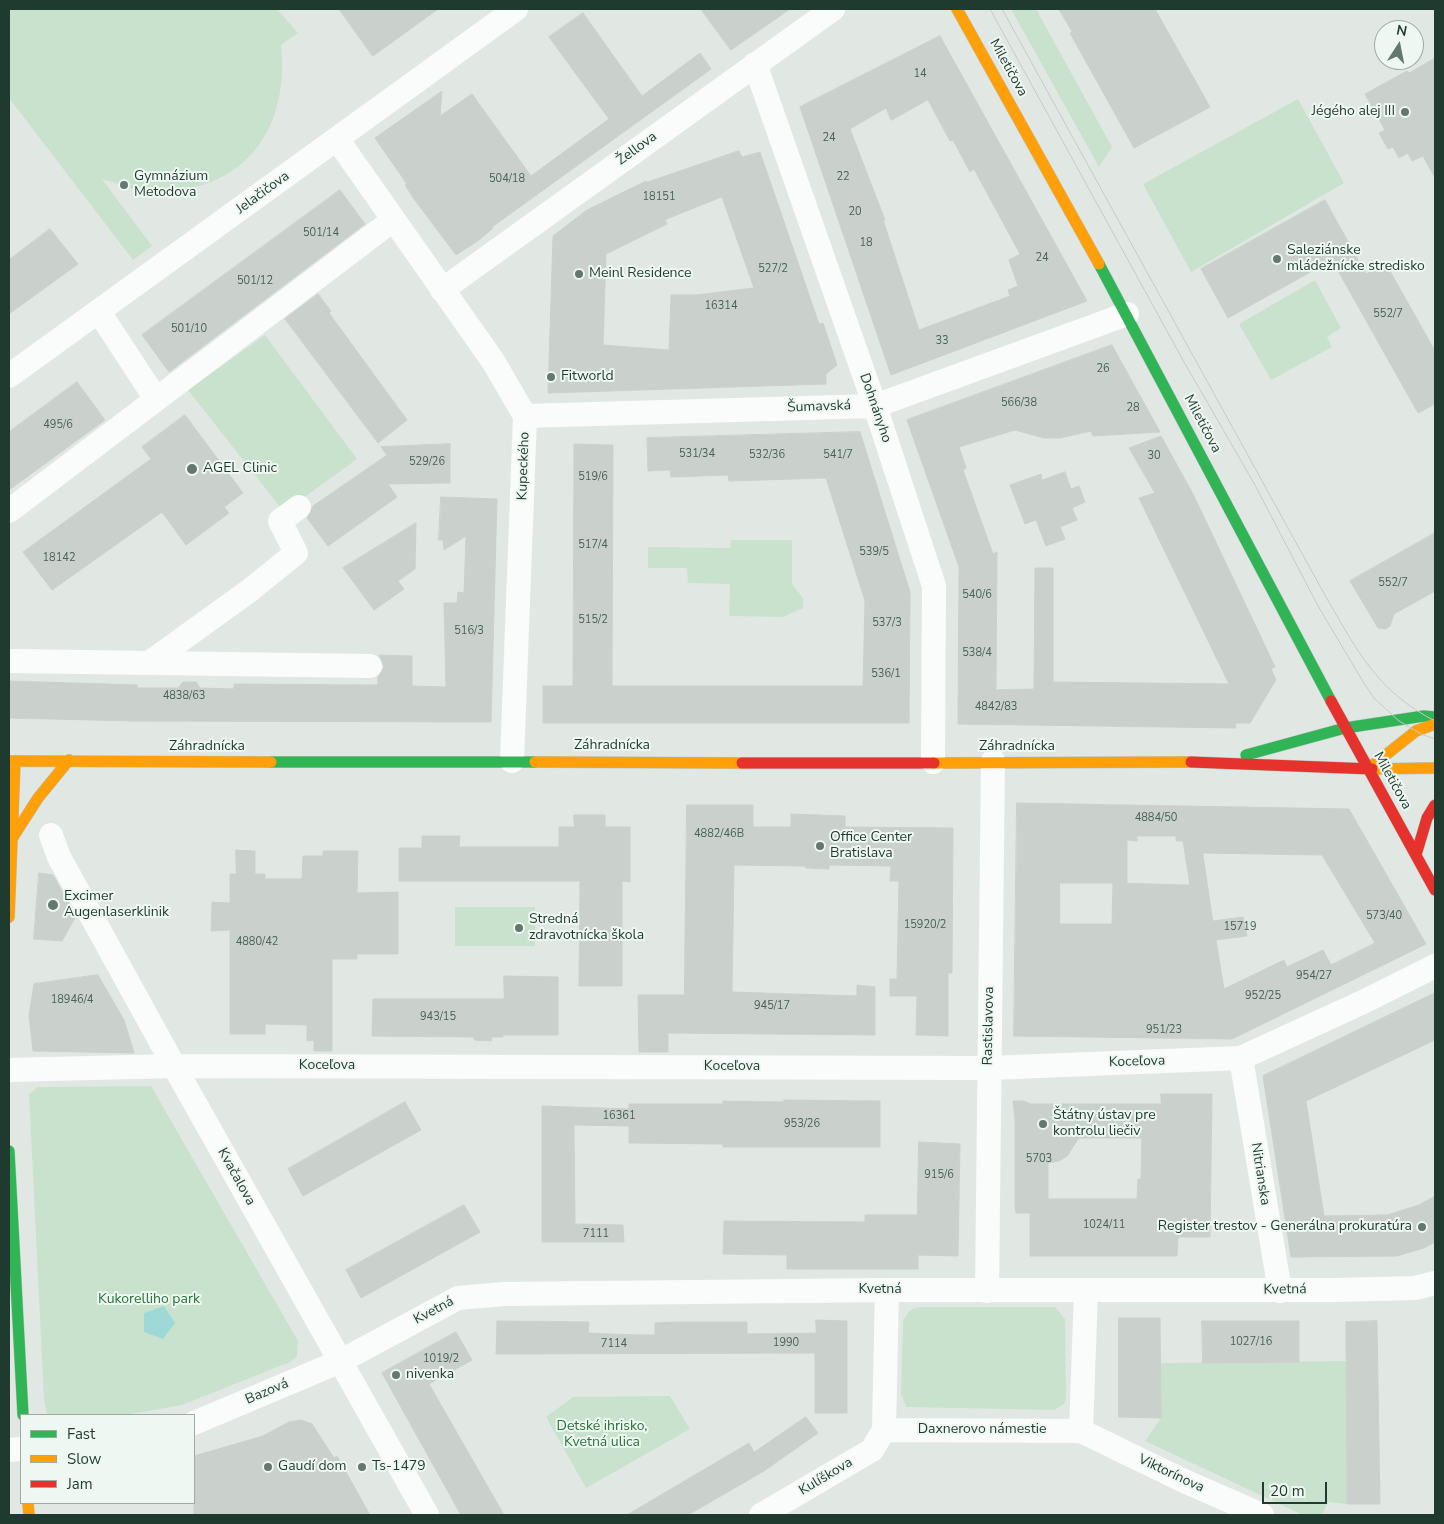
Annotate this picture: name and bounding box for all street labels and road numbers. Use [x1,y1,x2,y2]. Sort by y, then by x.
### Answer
street label: Miletičova [985,36,1031,100]
street label: Žellova [614,129,660,169]
street label: Jelačičova [233,168,293,218]
street label: Dohnányho [855,371,895,445]
street label: Miletičova [1180,392,1224,456]
street label: Šumavská [787,397,851,417]
street label: Kupeckého [514,431,534,501]
street label: Záhradnícka [574,738,650,754]
street label: Záhradnícka [169,739,245,755]
street label: Záhradnícka [979,739,1055,755]
street label: Miletičova [1369,749,1415,813]
street label: Rastislavova [980,986,998,1066]
street label: Koceľova [1109,1053,1165,1071]
street label: Koceľova [299,1058,355,1074]
street label: Koceľova [704,1059,760,1075]
street label: Nitrianska [1247,1141,1273,1207]
street label: Kvačalova [213,1145,259,1209]
street label: Kvetná [1263,1281,1307,1299]
street label: Kvetná [858,1282,902,1298]
street label: Kvetná [411,1293,457,1329]
street label: Bazová [243,1375,291,1409]
street label: Daxnerovo námestie [918,1422,1046,1438]
street label: Viktorínova [1135,1451,1207,1497]
street label: Kulíškova [796,1454,856,1500]

